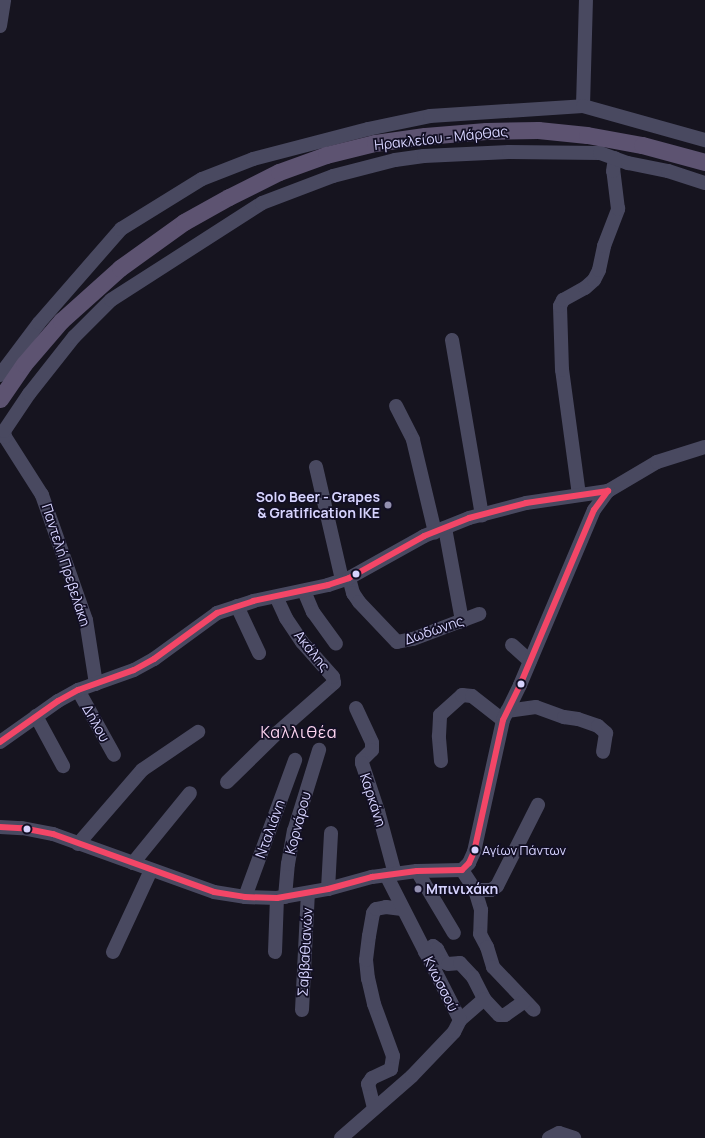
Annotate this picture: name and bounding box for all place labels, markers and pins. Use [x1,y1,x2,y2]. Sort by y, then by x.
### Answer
place label: Solo Beer - Grapes & Gratification IKE [256,489,380,522]
marker: Solo Beer - Grapes & Gratification IKE [383,500,393,510]
unlabelled marker [351,569,361,579]
unlabelled marker [516,679,526,689]
unlabelled marker [22,824,32,834]
place label: Αγίων Πάντων [482,842,566,858]
marker: Αγίων Πάντων [470,845,480,855]
place label: Μπινιχάκη [426,881,498,897]
marker: Μπινιχάκη [413,884,423,894]

